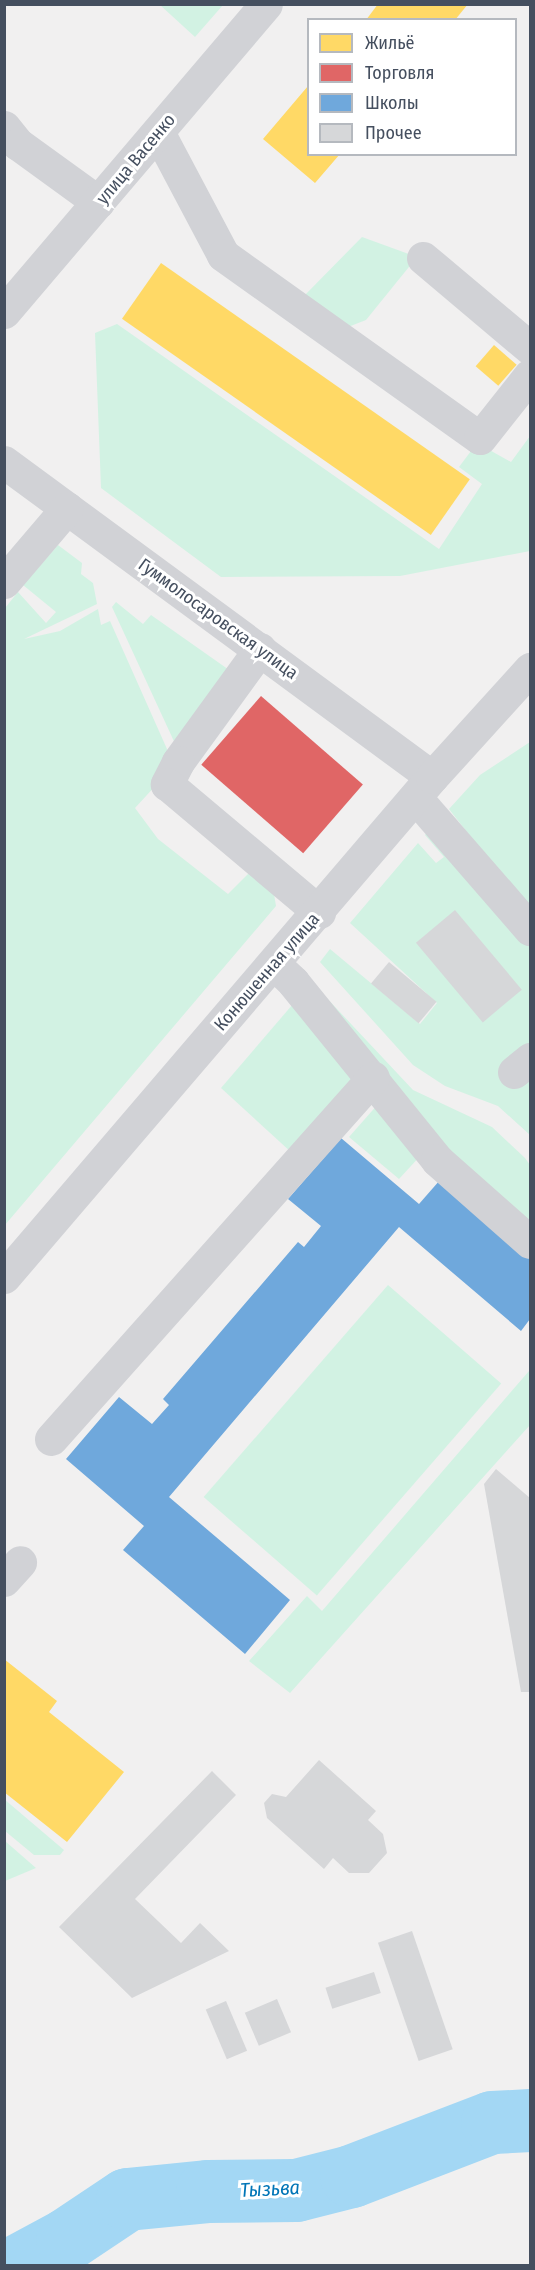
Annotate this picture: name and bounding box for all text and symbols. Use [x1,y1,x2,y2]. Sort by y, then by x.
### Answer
legend [307,18,517,156]
text: Жильё [365,32,415,54]
text: Торговля [365,62,434,84]
text: Школы [365,92,419,114]
street label: улица Васенко [92,109,180,209]
text: Прочее [365,122,422,144]
street label: Гуммолосаровская улица [134,554,302,684]
street label: Конюшенная улица [210,909,324,1035]
water label: Тызьва [240,2175,300,2203]

